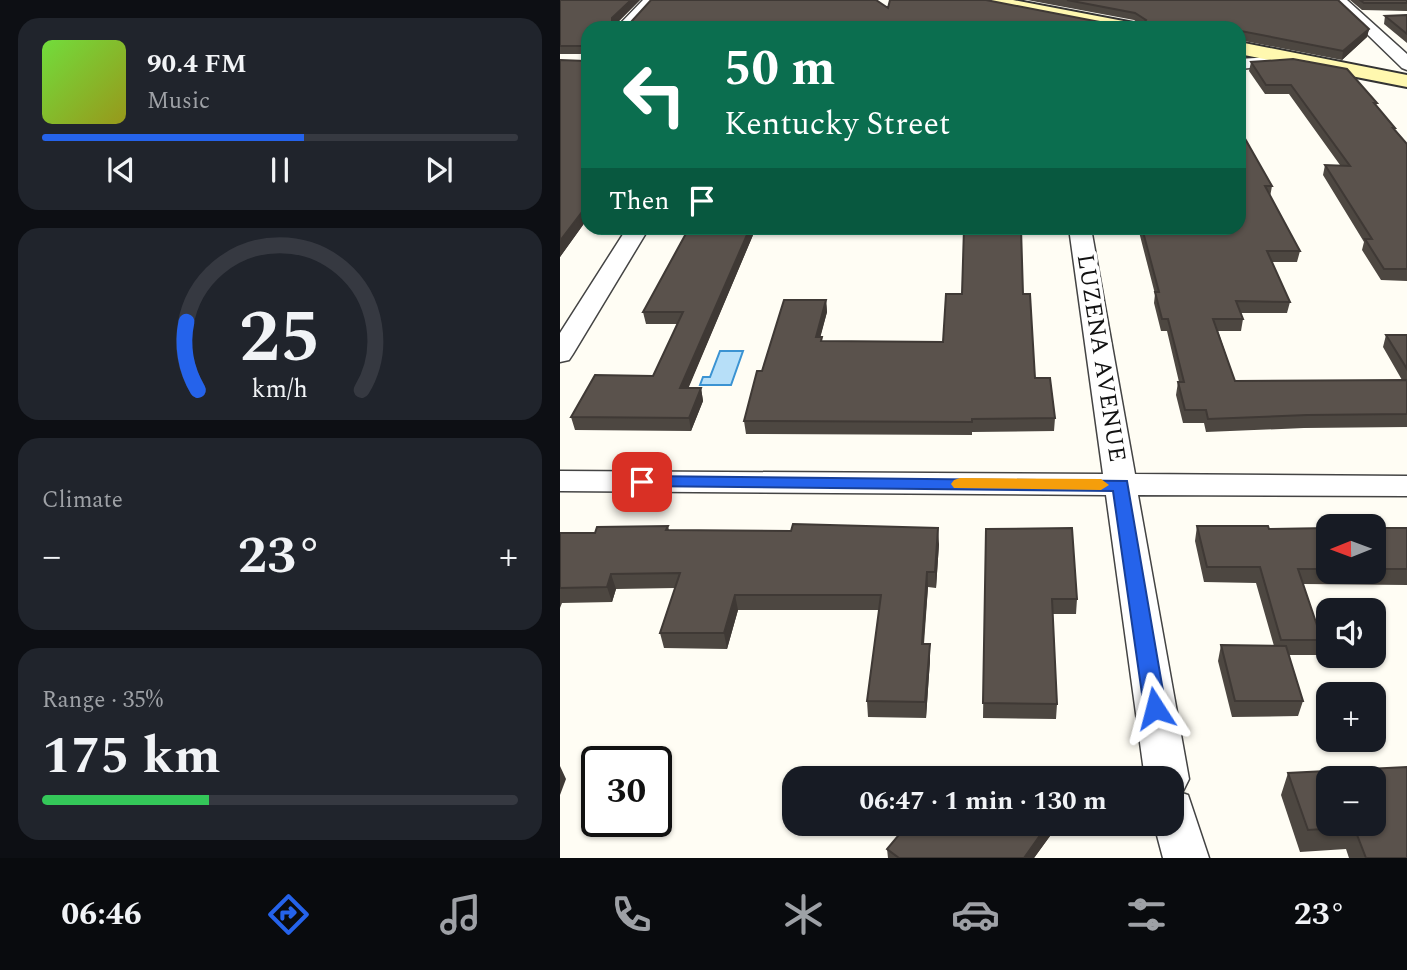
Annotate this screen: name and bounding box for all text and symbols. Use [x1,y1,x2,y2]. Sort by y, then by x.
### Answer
text: 50 m [724,32,835,107]
text: 90.4 FM [147,44,247,84]
icon: left [609,49,700,140]
text: Music [147,84,210,119]
text: Kentucky Street [724,100,950,149]
icon: previous [102,151,140,189]
icon: pause [261,151,299,189]
icon: next [420,151,458,189]
text: Then [609,181,669,221]
icon: arrive [683,182,721,220]
street label: LUZENA AVENUE [1067,251,1135,465]
text: 25 [239,283,321,394]
text: km/h [252,371,308,409]
pin [612,452,672,512]
icon: arrive [623,463,661,501]
text: Climate [42,483,123,518]
north arrow [1316,514,1386,584]
map controls [1316,514,1386,836]
text: 23° [238,517,322,596]
text: − [42,528,61,586]
text: + [499,528,518,586]
button: sound [1316,598,1386,668]
position arrow [1118,671,1192,745]
button: + [1316,682,1386,752]
text: Range · 35% [42,683,163,718]
text: 175 km [42,717,221,796]
speed limit sign: 30 [581,746,672,837]
button: − [1316,766,1386,836]
text: 06:47 · 1 min · 130 m [859,781,1107,821]
text: 06:46 [61,890,142,939]
icon: directions [264,890,313,939]
icon: music [436,890,485,939]
icon: phone [607,890,656,939]
icon: climate [779,890,828,939]
icon: car [951,890,1000,939]
icon: filters [1122,890,1171,939]
text: 23° [1294,890,1346,939]

